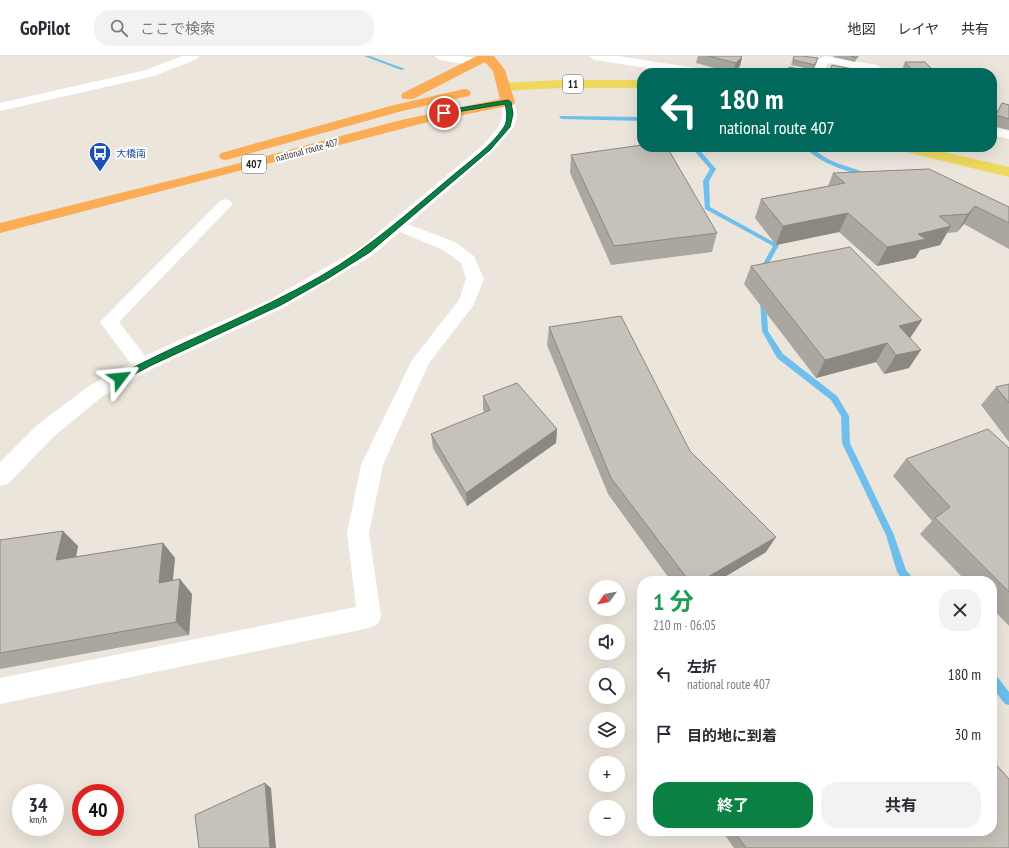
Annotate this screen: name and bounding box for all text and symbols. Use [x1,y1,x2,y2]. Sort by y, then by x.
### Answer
search box [94,10,374,46]
text: GoPilot [20,16,70,40]
icon: search [108,17,130,39]
text: ここで検索 [140,19,215,38]
text: 地図 [847,20,875,38]
text: レイヤ [897,20,939,38]
text: 共有 [961,20,989,38]
road number: 11 [563,75,583,93]
text: 180 m [719,80,783,117]
icon: left [653,84,705,136]
pin [427,96,461,130]
icon: arrive [433,102,455,124]
text: national route 407 [719,116,835,139]
street label: national route 407 [274,135,340,165]
bus stop icon: 大橋南 [87,140,113,173]
place label: 大橋南 [116,147,146,160]
road number: 407 [242,155,266,173]
position arrow [99,357,141,399]
north arrow [589,580,625,616]
map controls [589,580,625,836]
text: 1 分 [653,586,693,617]
button: close [939,589,981,631]
text: 210 m · 06:05 [653,617,716,634]
button: sound [589,624,625,660]
text: 左折 [687,657,717,676]
icon: left [653,663,675,685]
text: 180 m [948,665,981,684]
button: search [589,668,625,704]
text: national route 407 [687,676,771,693]
button: layers [589,712,625,748]
icon: arrive [653,723,675,745]
text: 30 m [955,725,981,744]
text: 目的地に到着 [687,726,777,745]
button: + [589,756,625,792]
button: 終了 [653,782,813,828]
button: 共有 [821,782,981,828]
speed limit sign: 40 [72,784,124,836]
text: 34 [28,792,48,818]
button: − [589,800,625,836]
text: km/h [29,813,47,826]

